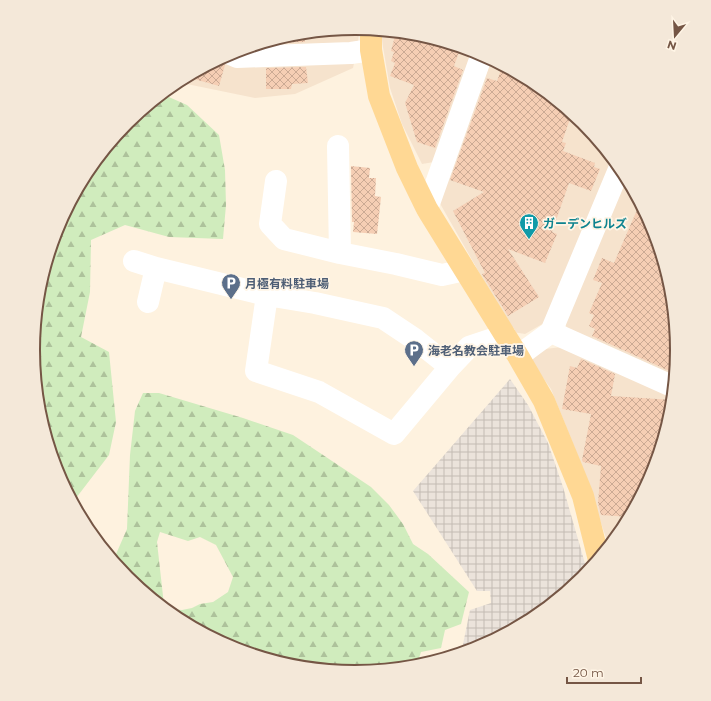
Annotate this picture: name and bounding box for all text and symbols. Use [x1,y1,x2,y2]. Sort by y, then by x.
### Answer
north arrow [655,16,695,56]
text: N [666,37,678,54]
building icon: ガーデンヒルズ [518,212,540,240]
place label: ガーデンヒルズ [543,216,627,231]
parking icon: 月極有料駐車場 [220,272,242,300]
place label: 月極有料駐車場 [245,276,329,291]
parking icon: 海老名教会駐車場 [403,339,425,367]
place label: 海老名教会駐車場 [428,343,524,358]
scale bar [567,659,641,685]
text: 20 m [573,665,604,680]

